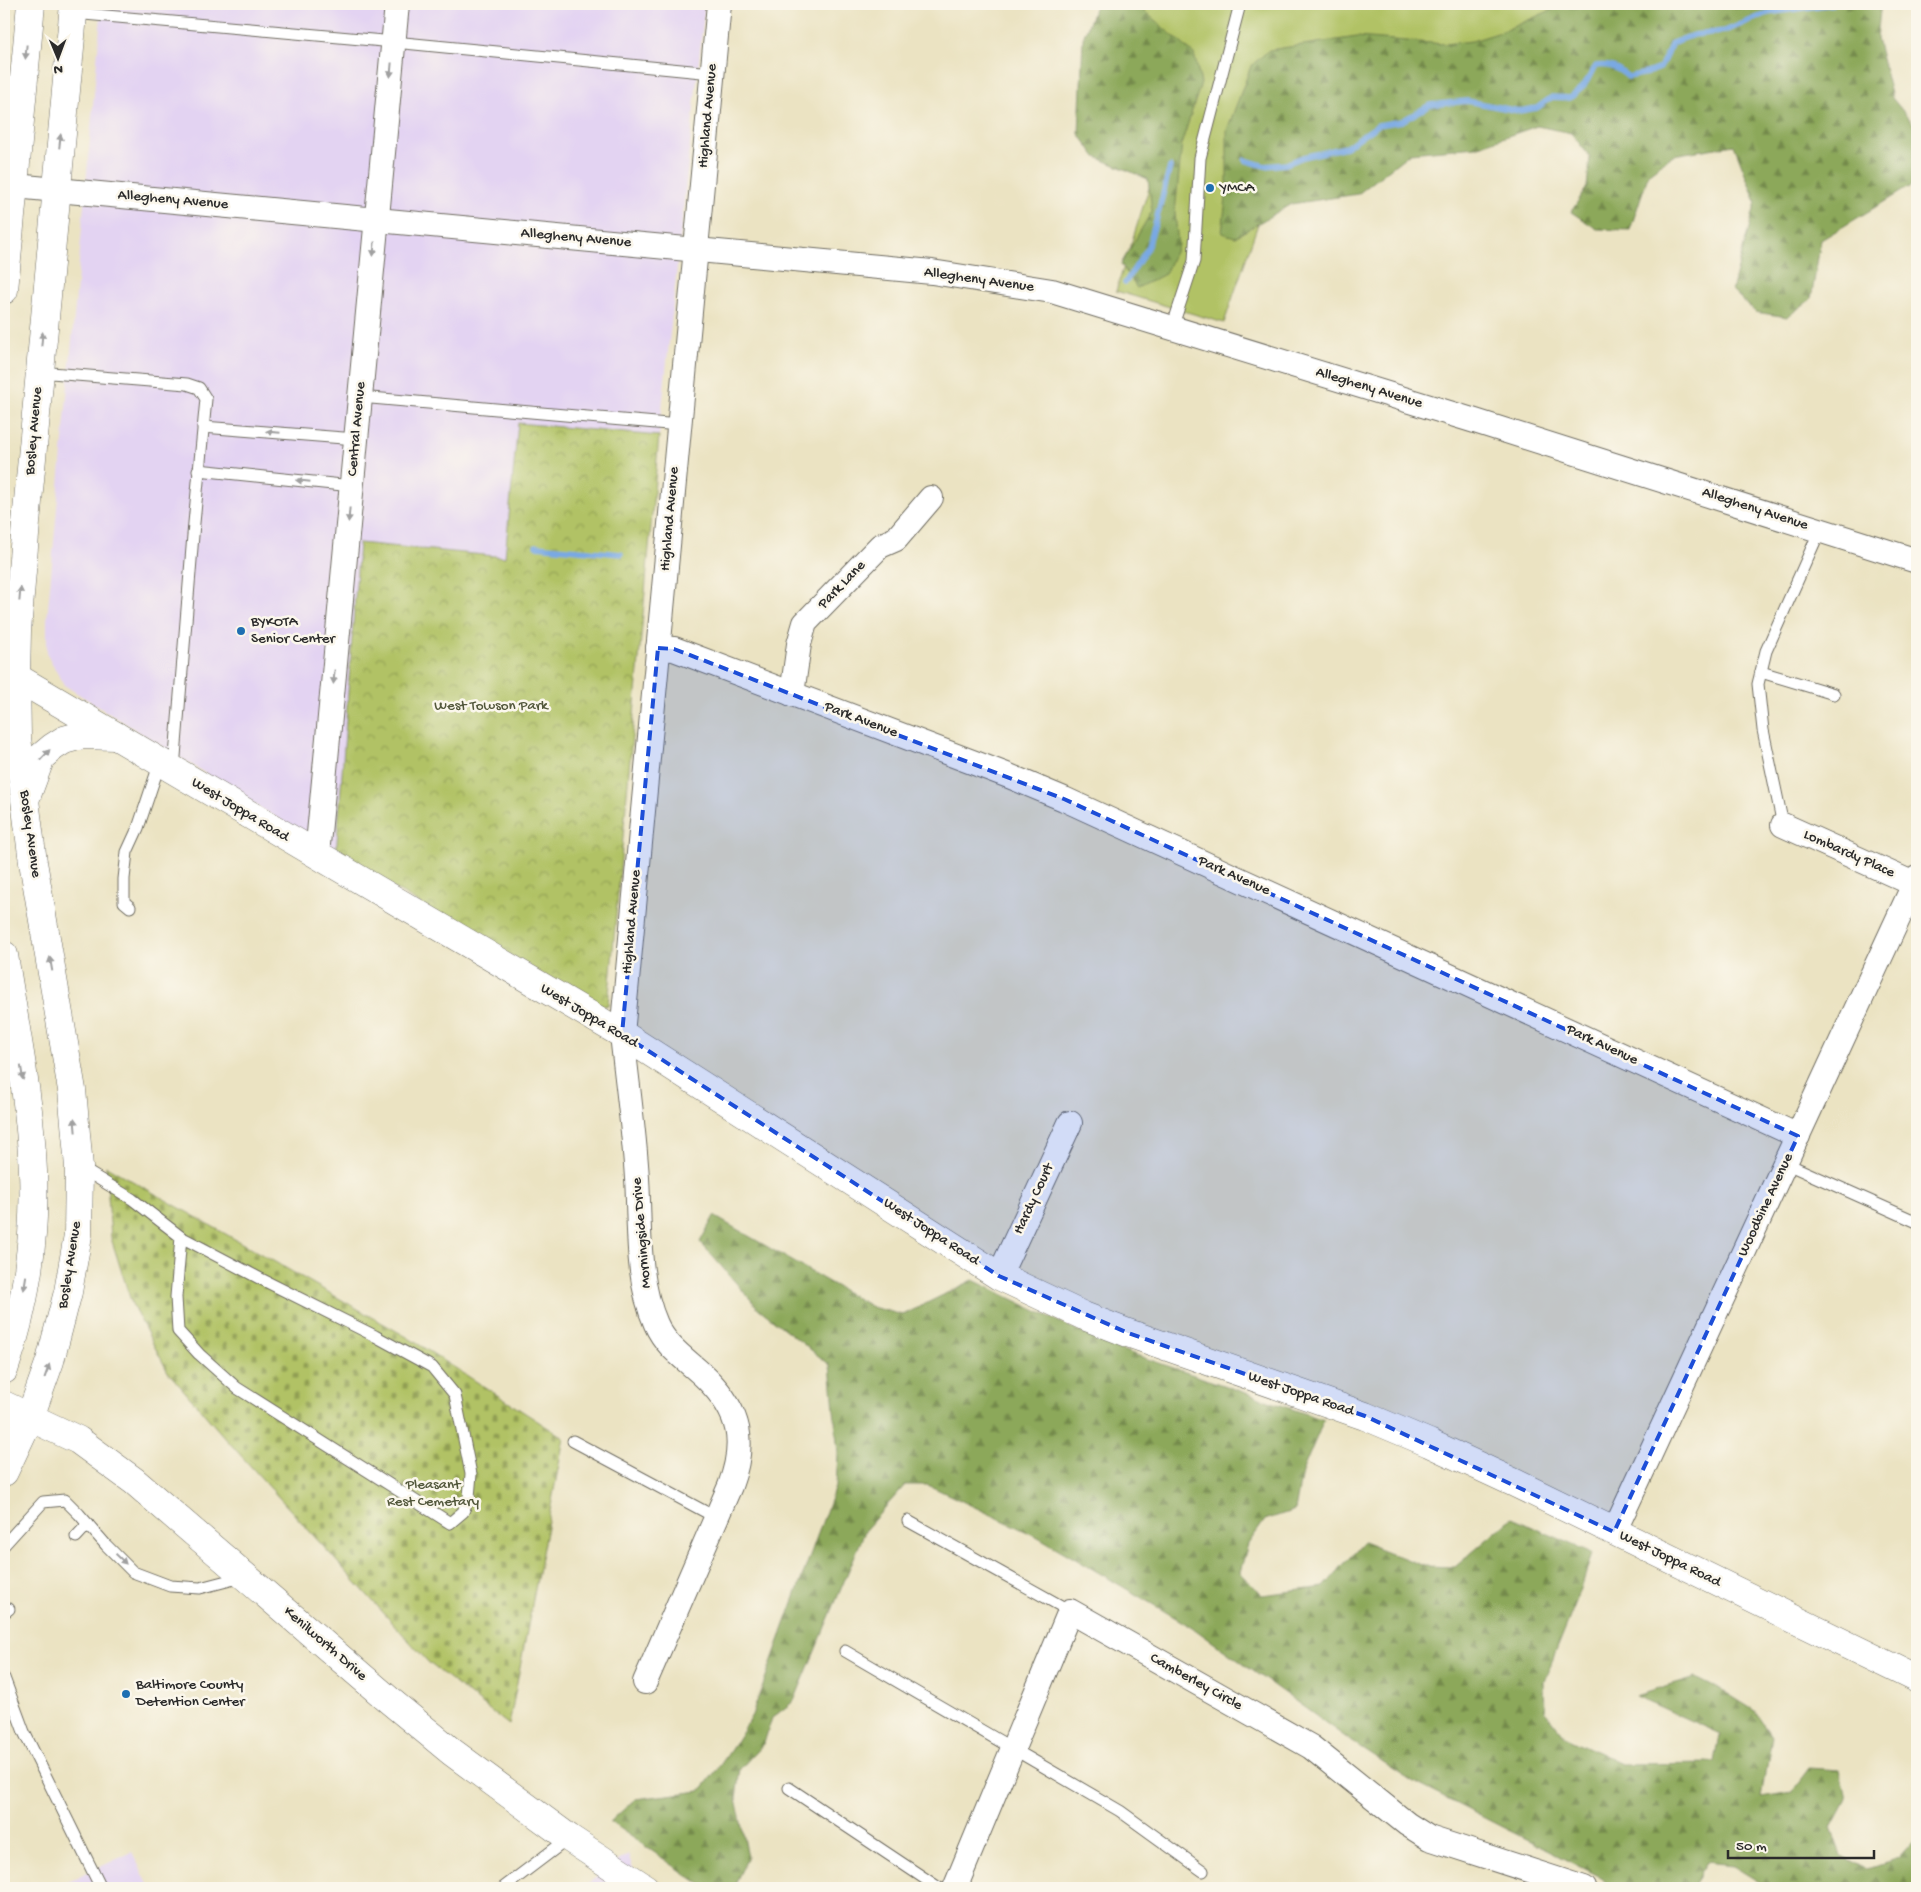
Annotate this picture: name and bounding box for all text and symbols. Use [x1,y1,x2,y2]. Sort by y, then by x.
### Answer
north arrow [32,32,82,82]
one-way arrow [22,45,30,61]
text: N [53,60,63,77]
one-way arrow [387,62,395,78]
street label: Highland Avenue [694,63,722,169]
one-way arrow [57,133,65,149]
place label: YMCA [1218,179,1255,197]
marker: YMCA [1204,182,1216,194]
street label: Allegheny Avenue [117,186,229,214]
street label: Allegheny Avenue [520,224,632,252]
one-way arrow [370,241,378,257]
street label: Allegheny Avenue [923,263,1035,297]
one-way arrow [38,331,46,347]
street label: Allegheny Avenue [1313,363,1425,413]
street label: Central Avenue [344,381,370,477]
street label: Bosley Avenue [21,386,47,477]
one-way arrow [264,428,280,436]
street label: Highland Avenue [656,466,684,572]
one-way arrow [295,477,311,485]
street label: Allegheny Avenue [1700,483,1811,535]
one-way arrow [345,507,353,523]
street label: Park Lane [814,557,870,614]
one-way arrow [16,585,24,601]
place label: BYKOTA Senior Center [250,613,337,648]
marker: BYKOTA Senior Center [235,625,247,637]
one-way arrow [329,669,337,685]
park label: West Towson Park [434,697,549,715]
street label: Park Avenue [821,697,901,742]
one-way arrow [39,749,51,761]
street label: West Joppa Road [188,774,293,847]
street label: Bosley Avenue [15,788,45,879]
street label: Lombardy Place [1801,826,1898,882]
street label: Park Avenue [1194,852,1273,900]
street label: Highland Avenue [618,869,646,975]
one-way arrow [46,956,54,972]
street label: West Joppa Road [537,980,642,1053]
street label: Park Avenue [1562,1020,1641,1070]
one-way arrow [18,1065,26,1081]
one-way arrow [71,1116,79,1132]
street label: Woodbine Avenue [1734,1150,1798,1259]
street label: Hardy Court [1010,1159,1059,1237]
street label: Morningside Drive [628,1177,656,1289]
street label: West Joppa Road [880,1194,983,1270]
street label: Bosley Avenue [54,1220,86,1311]
one-way arrow [21,1275,29,1291]
one-way arrow [44,1363,51,1378]
street label: West Joppa Road [1246,1367,1357,1421]
park label: Pleasant Rest Cemetary [387,1476,480,1511]
street label: West Joppa Road [1616,1527,1725,1592]
one-way arrow [114,1553,126,1565]
street label: Kenilworth Drive [280,1603,371,1685]
street label: Camberley Circle [1147,1649,1246,1715]
place label: Baltimore County Detention Center [135,1676,246,1711]
marker: Baltimore County Detention Center [120,1688,132,1700]
scale bar [1728,1827,1875,1859]
text: 50 m [1736,1838,1767,1856]

